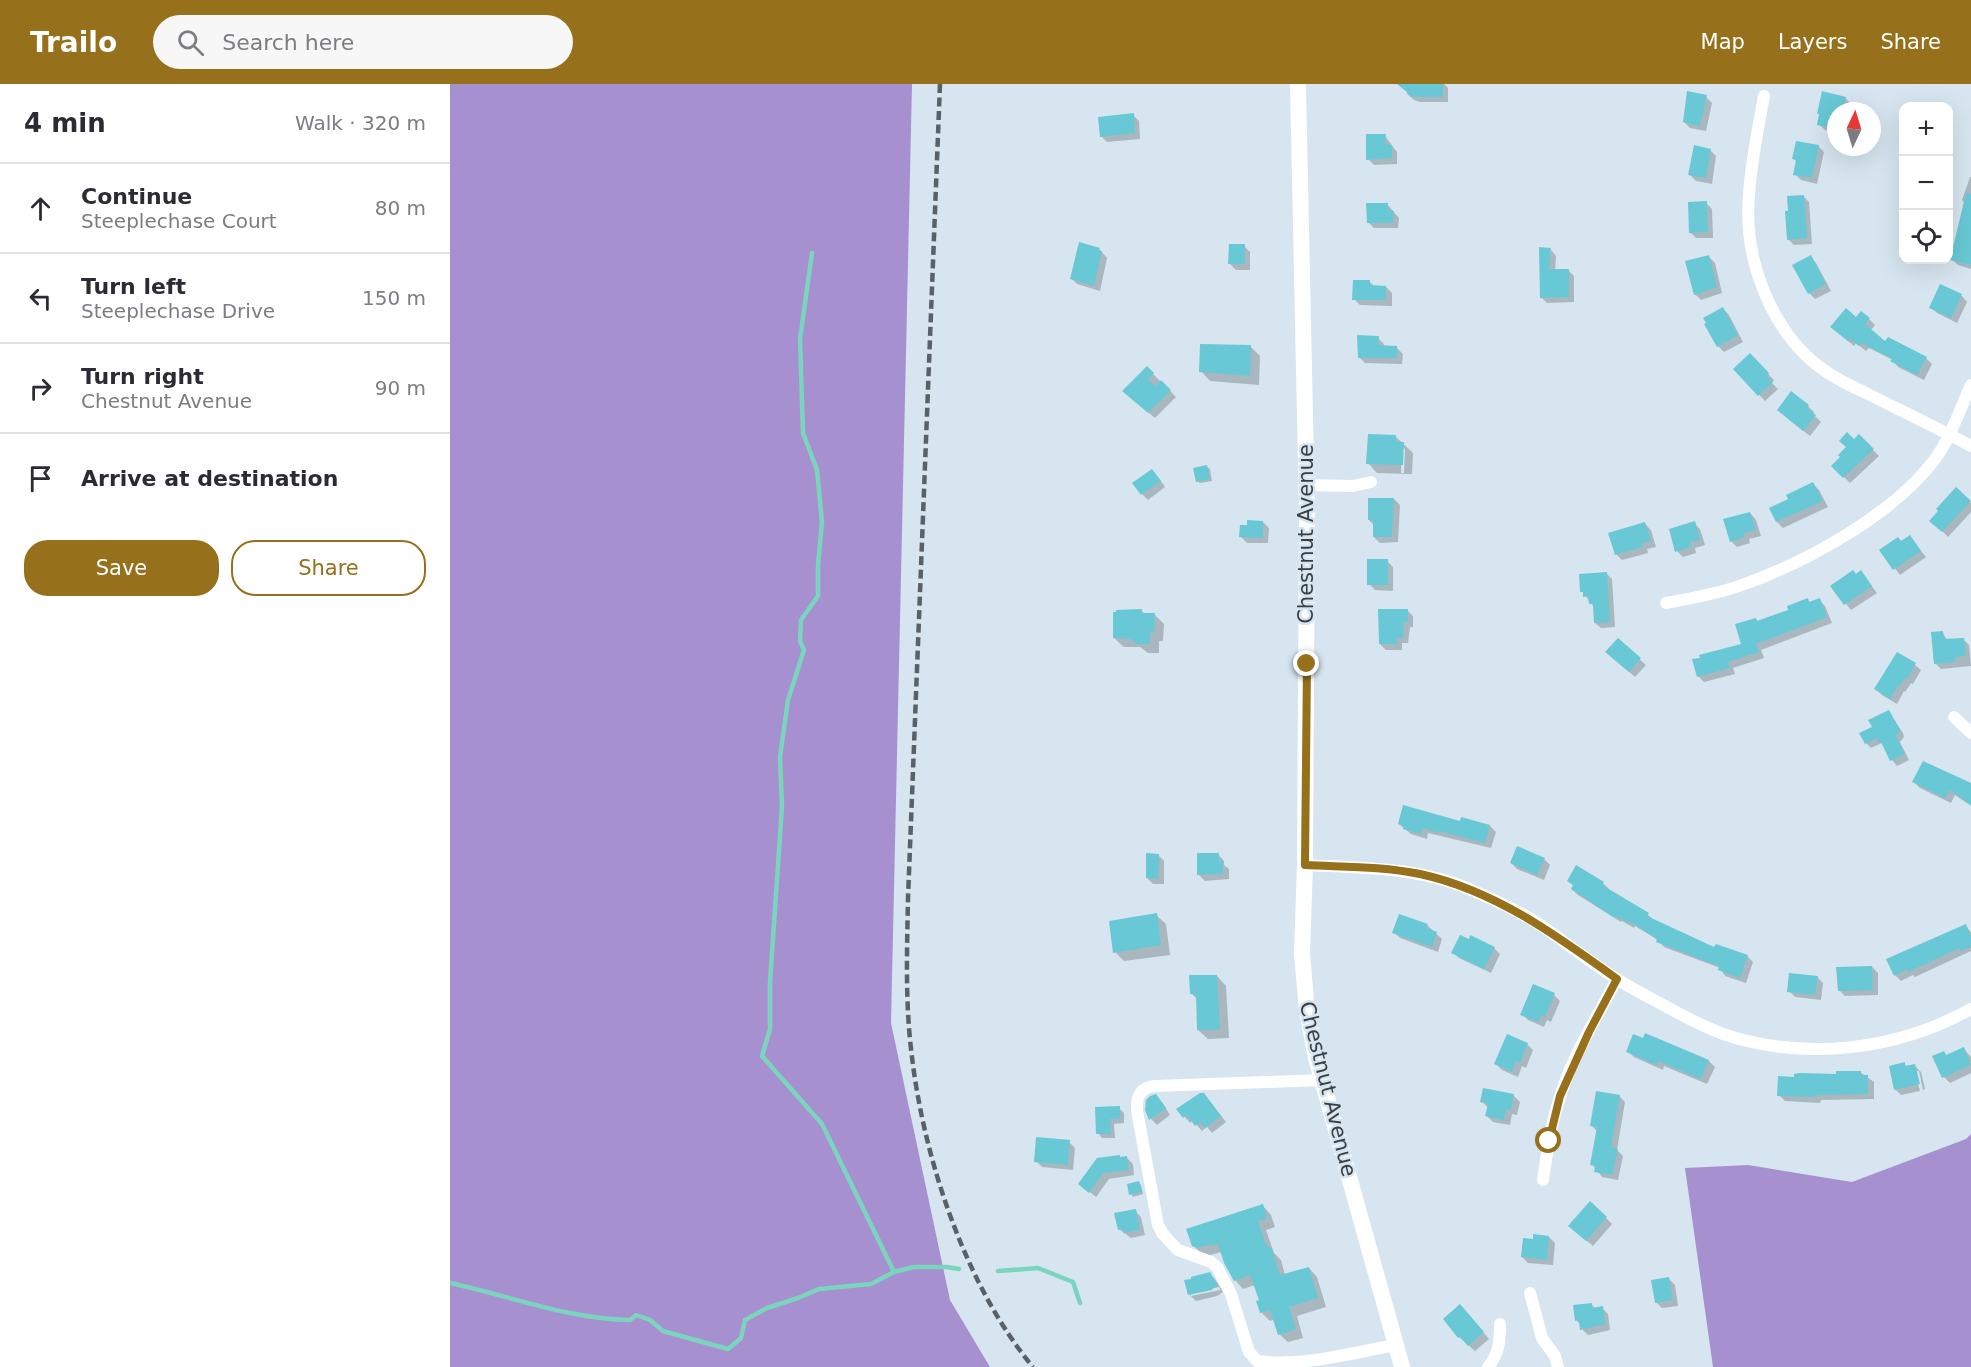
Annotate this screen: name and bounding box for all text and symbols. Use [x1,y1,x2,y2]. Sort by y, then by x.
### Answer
search box [153,15,573,69]
text: Trailo [30,26,117,59]
icon: search [174,26,207,59]
text: Search here [222,30,354,55]
text: Map [1701,30,1745,54]
text: Layers [1778,30,1847,54]
text: Share [1880,30,1941,54]
north arrow [1827,102,1881,156]
map controls [1899,102,1953,264]
button: + [1899,102,1953,156]
text: 4 min [24,108,106,138]
text: Walk · 320 m [295,111,426,135]
button: − [1899,156,1953,210]
text: Continue [81,184,192,209]
icon: ahead [24,192,57,225]
text: 80 m [375,196,426,220]
text: Steeplechase Court [81,209,277,233]
button: locate [1899,210,1953,264]
text: Turn left [81,274,186,299]
icon: left [24,282,57,315]
text: 150 m [362,286,426,310]
text: Steeplechase Drive [81,299,275,323]
text: Turn right [81,364,204,389]
icon: right [24,372,57,405]
text: 90 m [375,376,426,400]
text: Chestnut Avenue [81,389,252,413]
street label: Chestnut Avenue [1294,444,1318,624]
icon: arrive [24,462,57,495]
text: Arrive at destination [81,466,338,491]
button: Save [24,540,219,596]
button: Share [231,540,426,596]
route end [1293,650,1319,676]
street label: Chestnut Avenue [1295,999,1361,1179]
route start [1535,1127,1561,1153]

